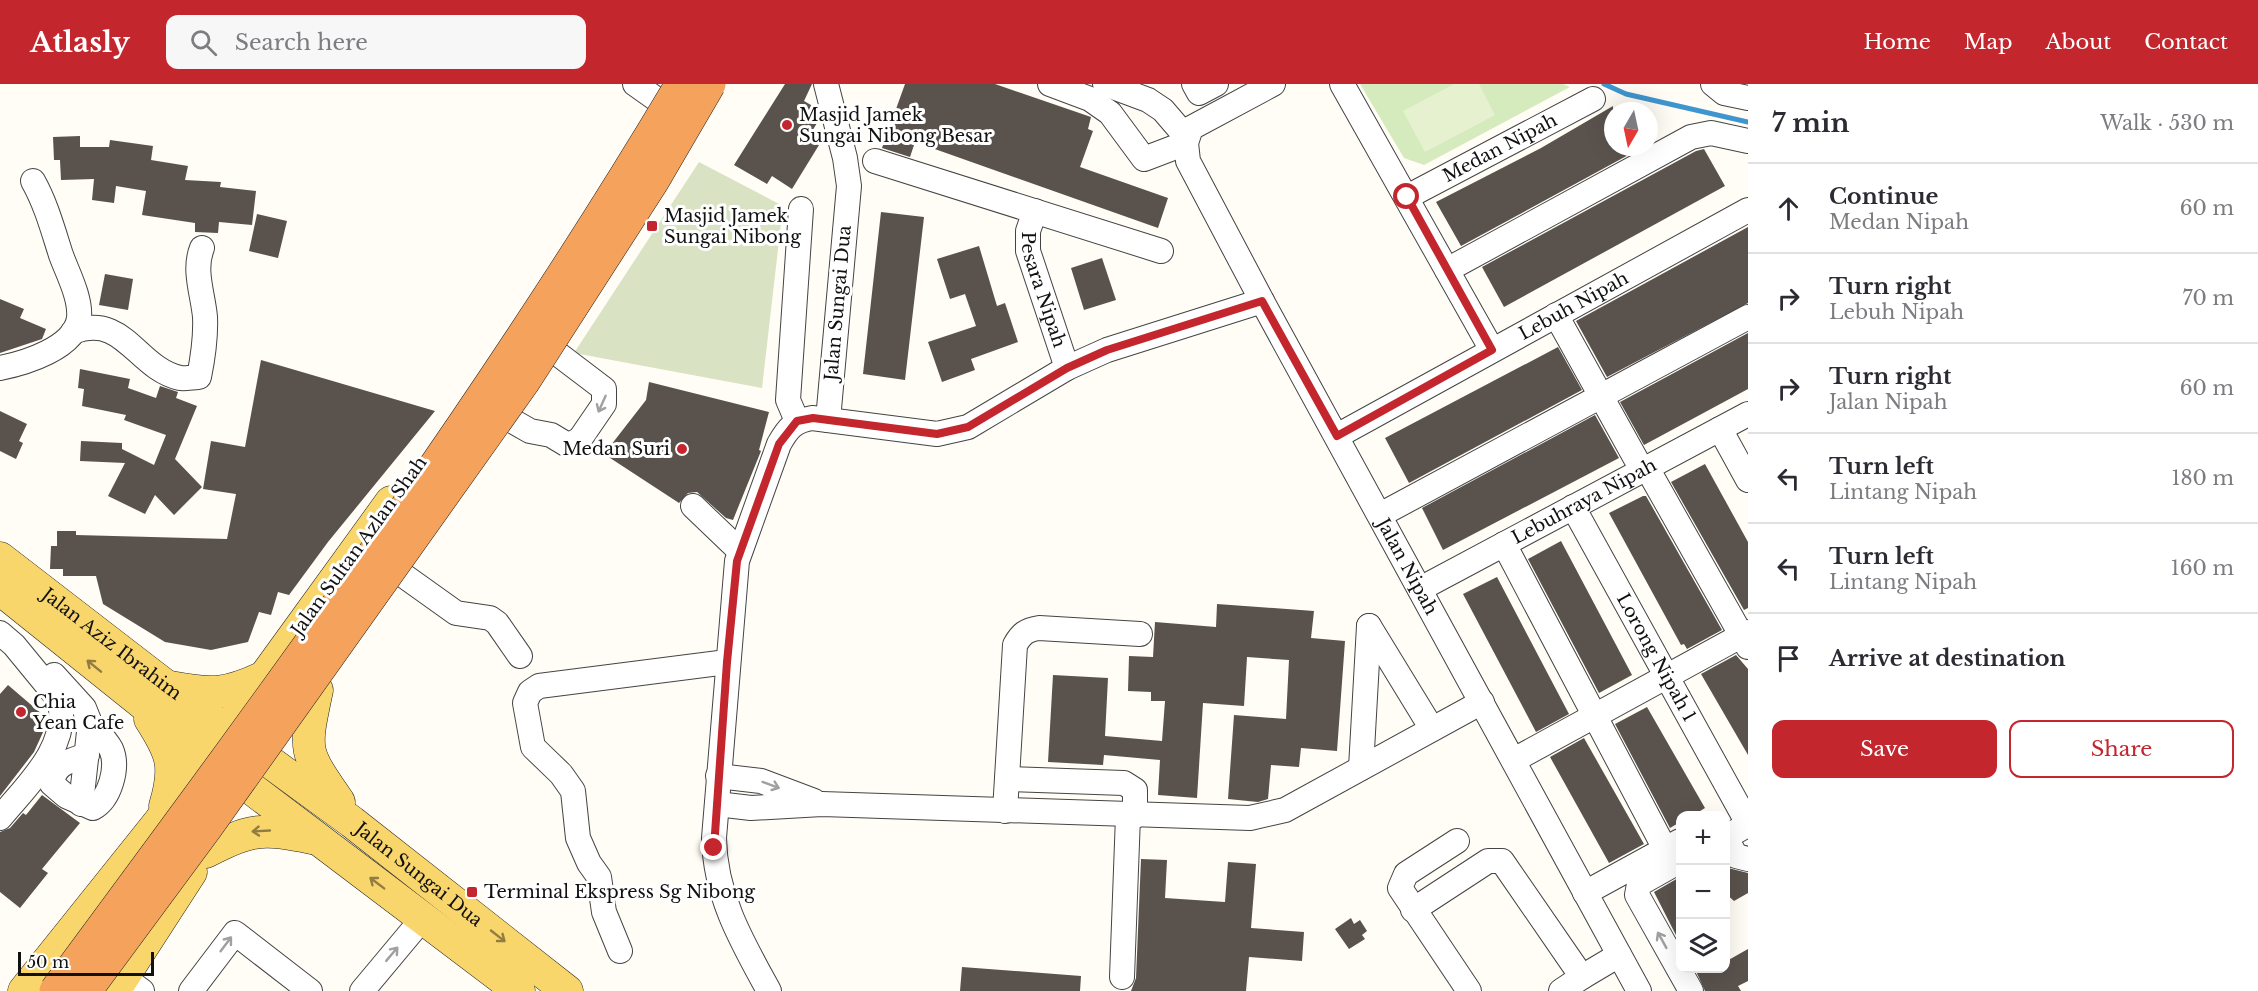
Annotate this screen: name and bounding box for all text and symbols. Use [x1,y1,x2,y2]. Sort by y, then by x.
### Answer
search box [166,15,586,69]
text: Atlasly [30,25,130,60]
icon: search [187,26,220,59]
text: Search here [235,29,368,56]
text: Home [1864,29,1931,55]
text: Map [1964,29,2012,55]
text: About [2045,29,2111,55]
text: Contact [2144,29,2228,55]
north arrow [1604,102,1658,156]
place label: Masjid Jamek Sungai Nibong Besar [799,104,992,147]
text: 7 min [1772,107,1849,139]
street label: Medan Nipah [1439,109,1561,187]
text: Walk · 530 m [2100,111,2234,135]
marker: Masjid Jamek Sungai Nibong Besar [780,118,794,132]
route start [1393,183,1419,209]
text: Continue [1829,183,1938,210]
icon: ahead [1772,192,1805,225]
text: 60 m [2180,196,2234,220]
place label: Masjid Jamek Sungai Nibong [664,205,801,248]
text: Medan Nipah [1829,210,1969,234]
marker: Masjid Jamek Sungai Nibong [645,219,659,233]
street label: Jalan Sungai Dua [820,224,856,384]
street label: Pesara Nipah [1017,231,1070,350]
street label: Lebuh Nipah [1515,267,1632,345]
text: Turn right [1829,273,1951,300]
icon: right [1772,282,1805,315]
text: 70 m [2182,286,2234,310]
text: Lebuh Nipah [1829,300,1964,324]
text: Turn right [1829,363,1951,390]
icon: right [1772,372,1805,405]
text: 60 m [2180,376,2234,400]
text: Jalan Nipah [1829,390,1947,414]
one-way arrow [596,394,607,412]
place label: Medan Suri [562,438,670,460]
marker: Medan Suri [675,442,689,456]
street label: Jalan Sultan Azlan Shah [285,452,432,642]
text: Turn left [1829,453,1934,480]
street label: Lebuhraya Nipah [1508,454,1660,549]
icon: left [1772,462,1805,495]
text: 180 m [2171,466,2234,490]
text: Lintang Nipah [1829,480,1977,504]
street label: Jalan Nipah [1371,513,1442,619]
text: Turn left [1829,543,1934,570]
icon: left [1772,552,1805,585]
text: 160 m [2171,556,2234,580]
text: Lintang Nipah [1829,570,1977,594]
street label: Jalan Aziz Ibrahim [36,582,186,705]
street label: Lorong Nipah 1 [1612,590,1700,726]
icon: arrive [1772,642,1805,675]
text: Arrive at destination [1829,645,2066,672]
one-way arrow [86,659,102,672]
place label: Chia Yean Cafe [32,691,124,734]
marker: Chia Yean Cafe [14,705,28,719]
button: Save [1772,720,1997,778]
button: Share [2009,720,2234,778]
one-way arrow [762,780,780,791]
map controls [1676,811,1730,973]
button: + [1676,811,1730,865]
street label: Jalan Sungai Dua [349,816,487,931]
one-way arrow [252,826,272,837]
route end [700,834,726,860]
button: − [1676,865,1730,919]
one-way arrow [369,876,385,889]
place label: Terminal Ekspress Sg Nibong [484,881,755,903]
marker: Terminal Ekspress Sg Nibong [465,885,479,899]
button: layers [1676,919,1730,973]
one-way arrow [489,930,505,943]
one-way arrow [1656,932,1668,949]
one-way arrow [220,937,232,953]
one-way arrow [385,947,399,962]
scale bar [18,949,154,976]
text: 50 m [27,952,69,972]

